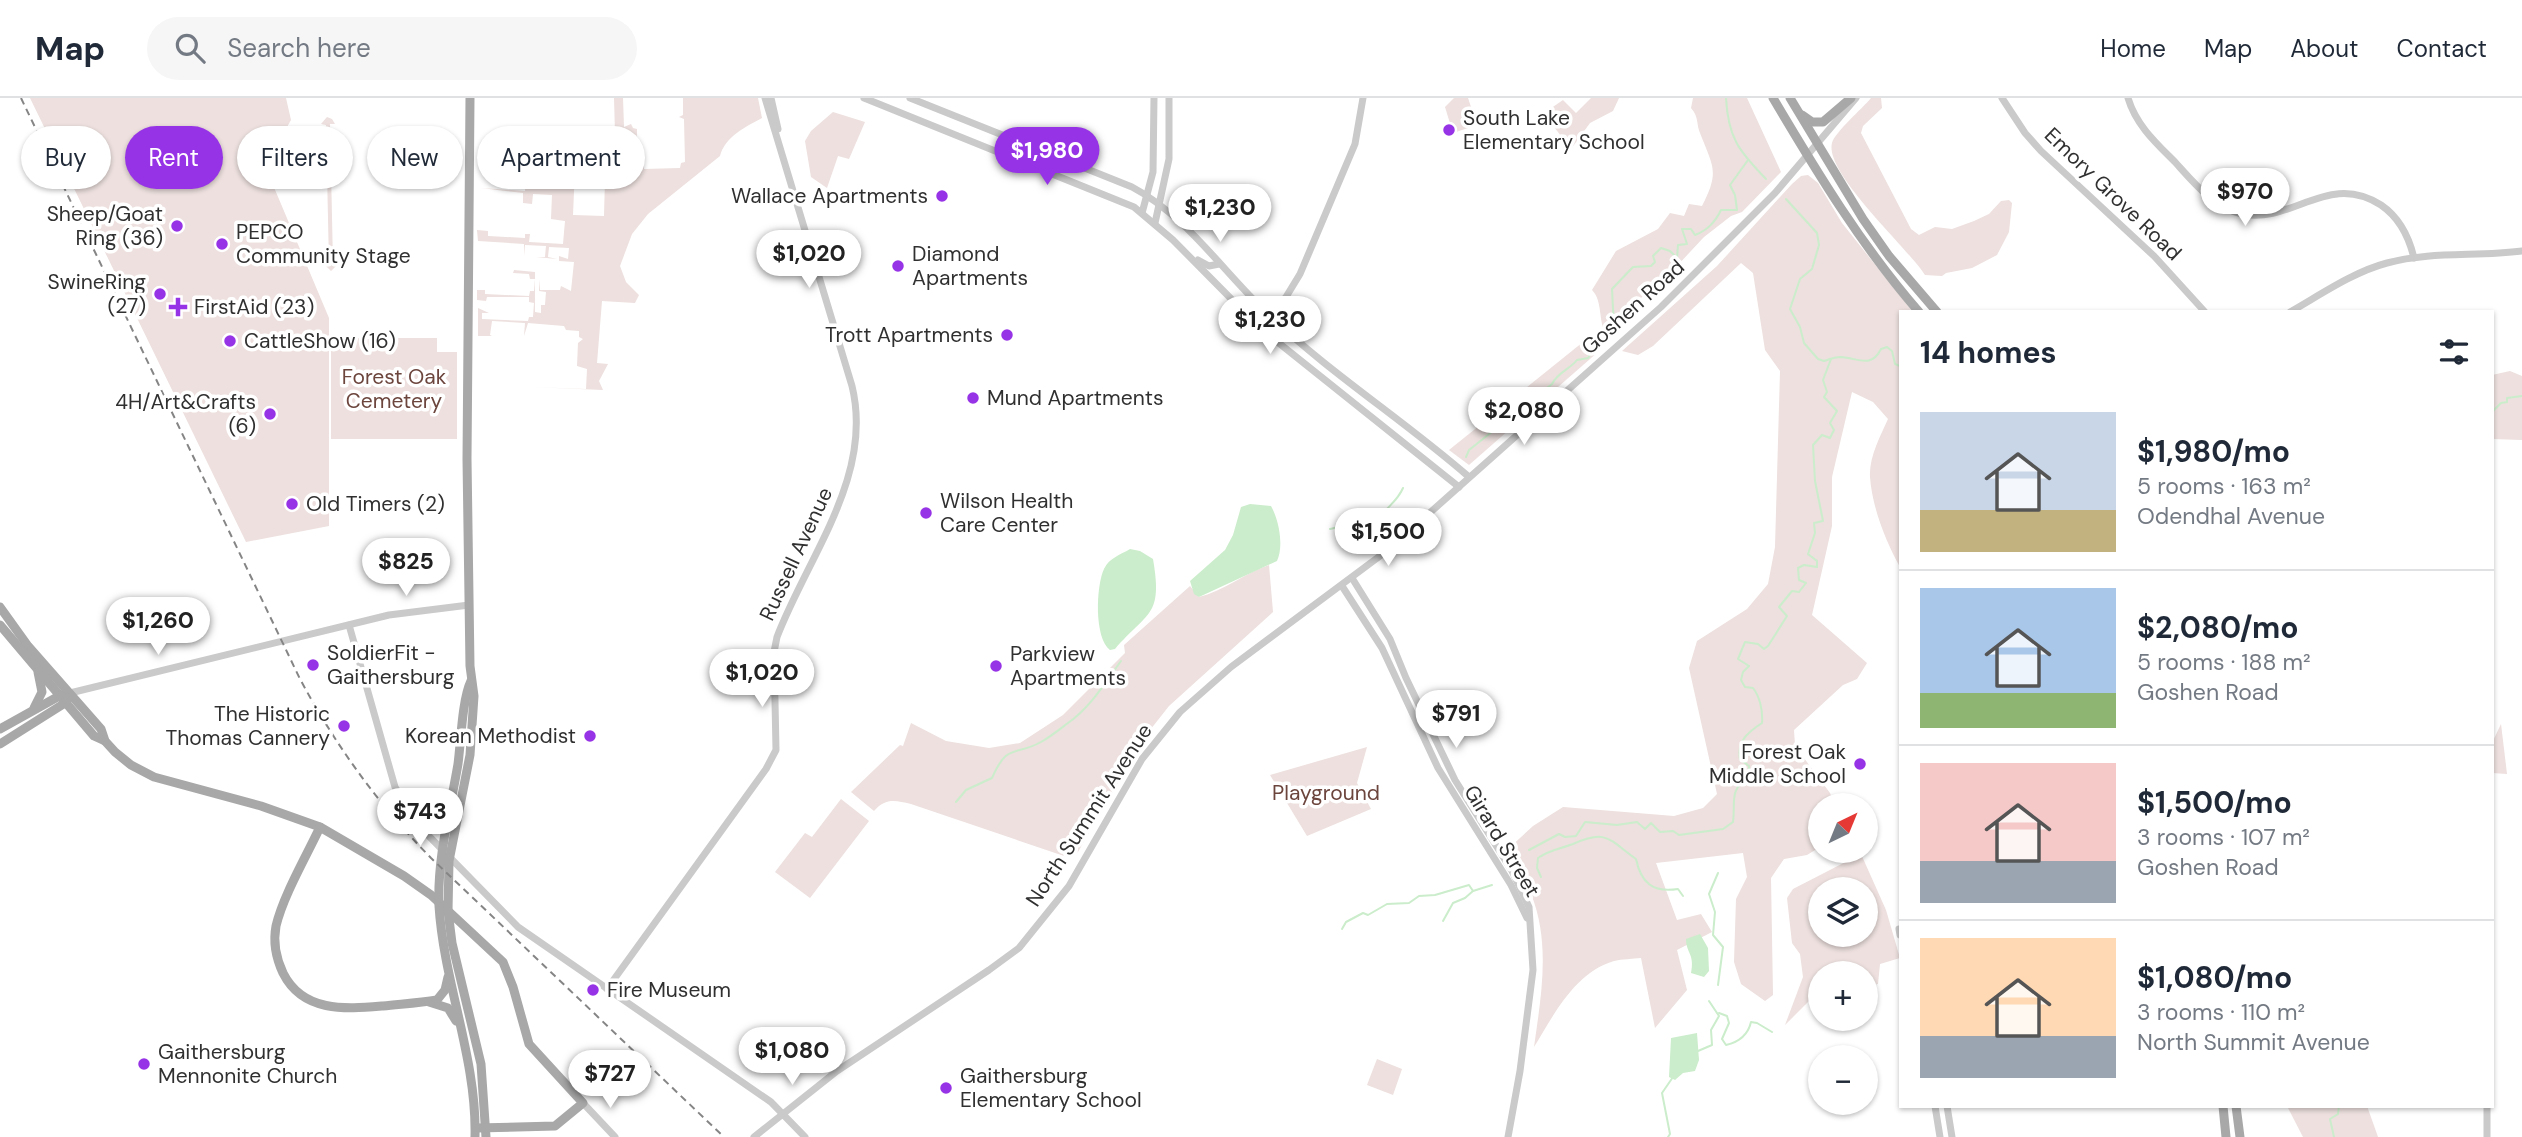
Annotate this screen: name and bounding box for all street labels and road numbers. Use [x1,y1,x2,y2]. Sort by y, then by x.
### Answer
street label: Emory Grove Road [2038,121,2188,267]
street label: Goshen Road [1576,253,1690,361]
street label: Russell Avenue [753,483,839,625]
street label: North Summit Avenue [1019,718,1159,912]
street label: Girard Street [1458,780,1546,902]

